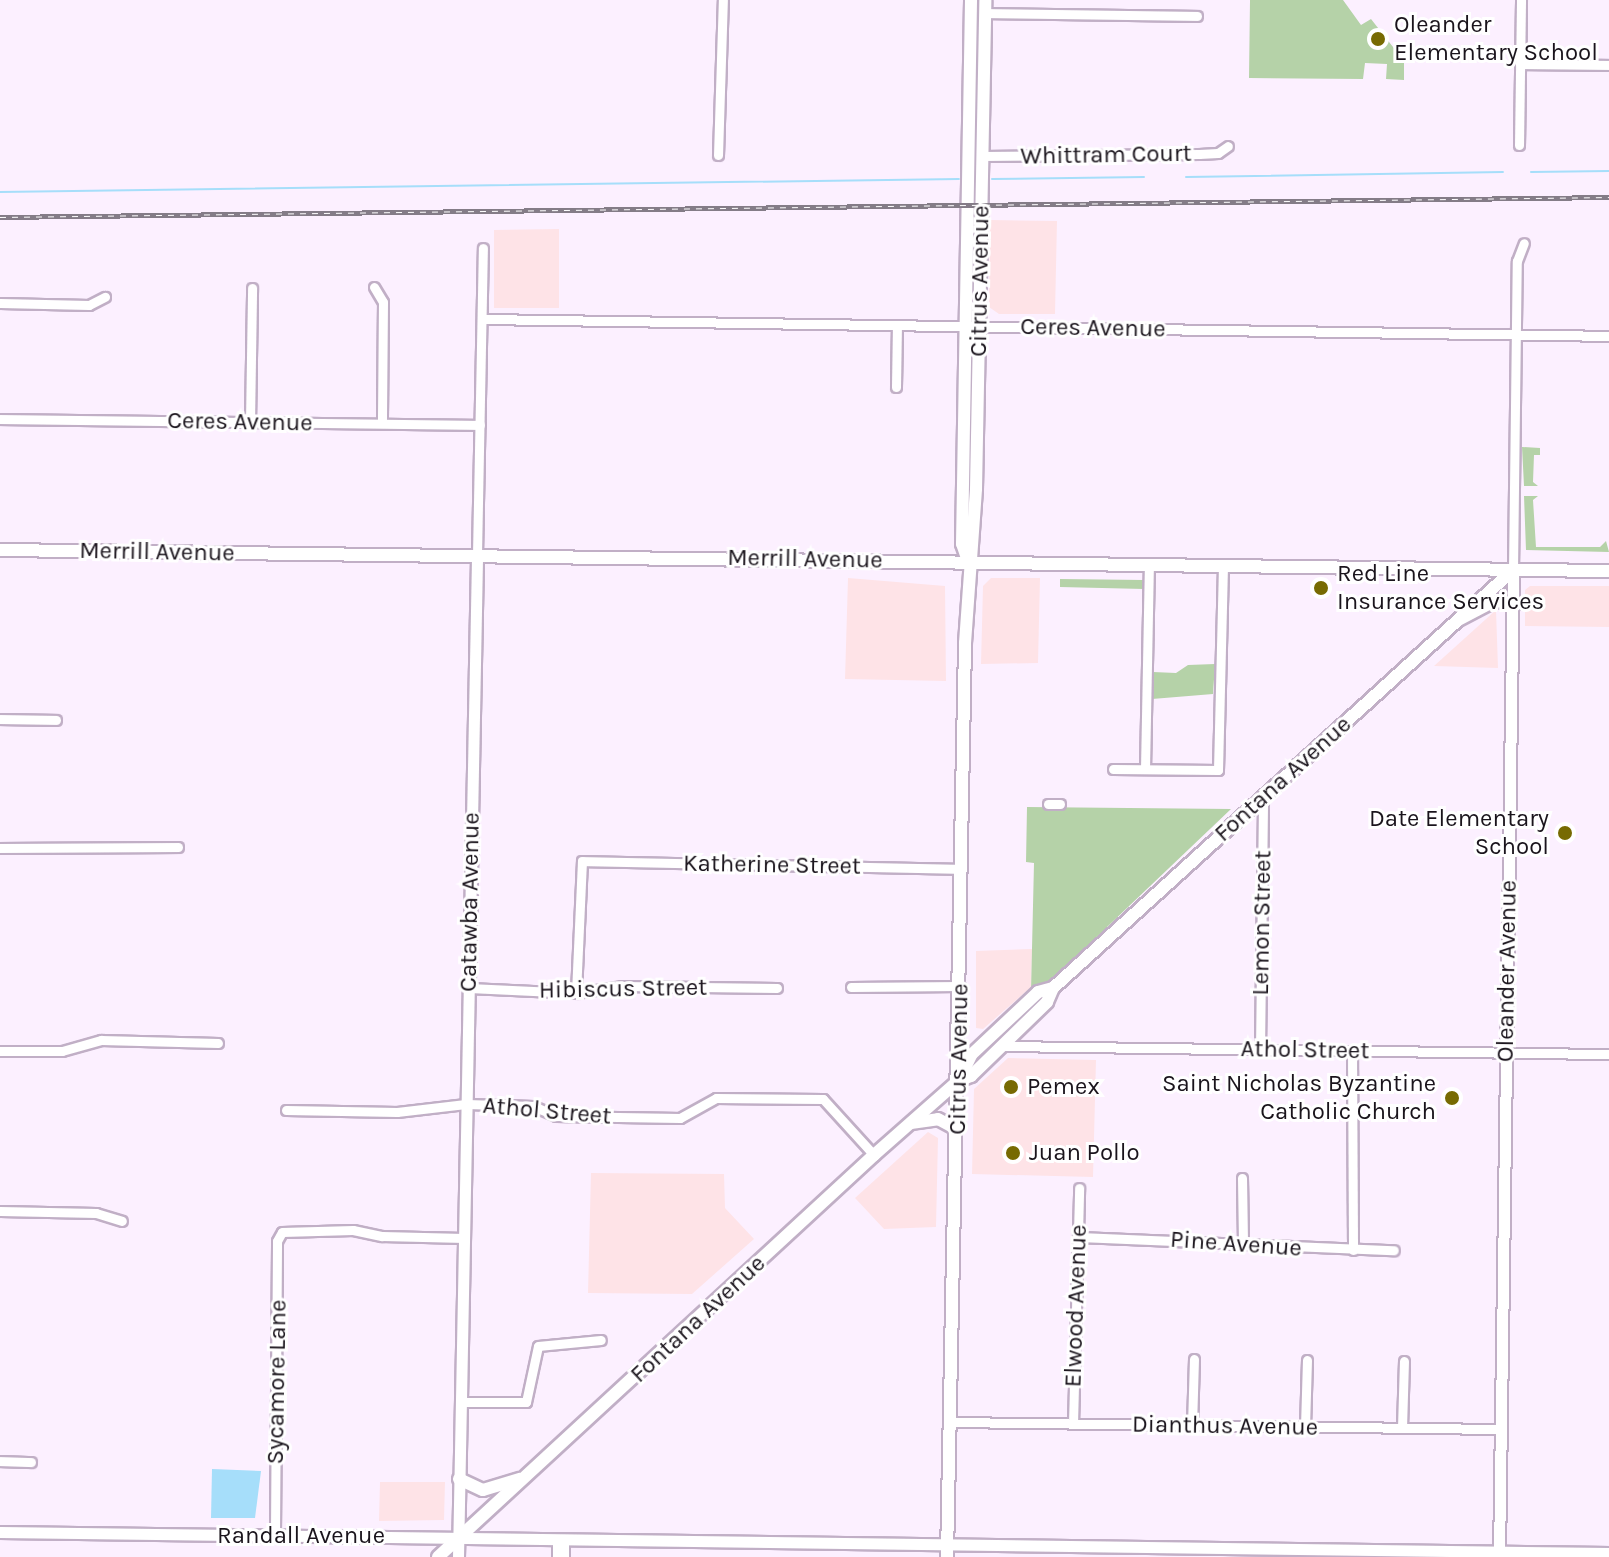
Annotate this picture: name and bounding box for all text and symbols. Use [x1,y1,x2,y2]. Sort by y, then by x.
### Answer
place label: Oleander Elementary School [1394,11,1598,67]
marker: Oleander Elementary School [1369,30,1387,48]
street label: Whittram Court [1020,139,1192,171]
street label: Citrus Avenue [964,205,996,357]
street label: Ceres Avenue [1020,312,1166,344]
street label: Ceres Avenue [167,406,313,438]
street label: Merrill Avenue [79,536,235,568]
street label: Merrill Avenue [727,543,883,575]
place label: Red Line Insurance Services [1337,560,1544,616]
marker: Red Line Insurance Services [1312,579,1330,597]
street label: Fontana Avenue [1209,710,1357,848]
place label: Date Elementary School [1369,805,1549,861]
street label: Catawba Avenue [454,812,486,992]
marker: Date Elementary School [1556,824,1574,842]
street label: Katherine Street [683,849,861,881]
street label: Lemon Street [1246,850,1278,996]
street label: Oleander Avenue [1491,880,1523,1062]
street label: Hibiscus Street [539,973,707,1005]
street label: Citrus Avenue [943,983,975,1135]
street label: Athol Street [1240,1034,1370,1066]
place label: Saint Nicholas Byzantine Catholic Church [1162,1070,1436,1126]
place label: Pemex [1027,1073,1100,1101]
marker: Pemex [1002,1078,1020,1096]
marker: Saint Nicholas Byzantine Catholic Church [1443,1089,1461,1107]
street label: Athol Street [482,1091,612,1131]
place label: Juan Pollo [1029,1139,1140,1167]
marker: Juan Pollo [1004,1144,1022,1162]
street label: Elwood Avenue [1059,1224,1093,1388]
street label: Pine Avenue [1169,1225,1303,1263]
street label: Fontana Avenue [625,1249,771,1389]
street label: Sycamore Lane [261,1299,293,1465]
street label: Dianthus Avenue [1132,1410,1318,1442]
street label: Randall Avenue [217,1522,385,1550]

